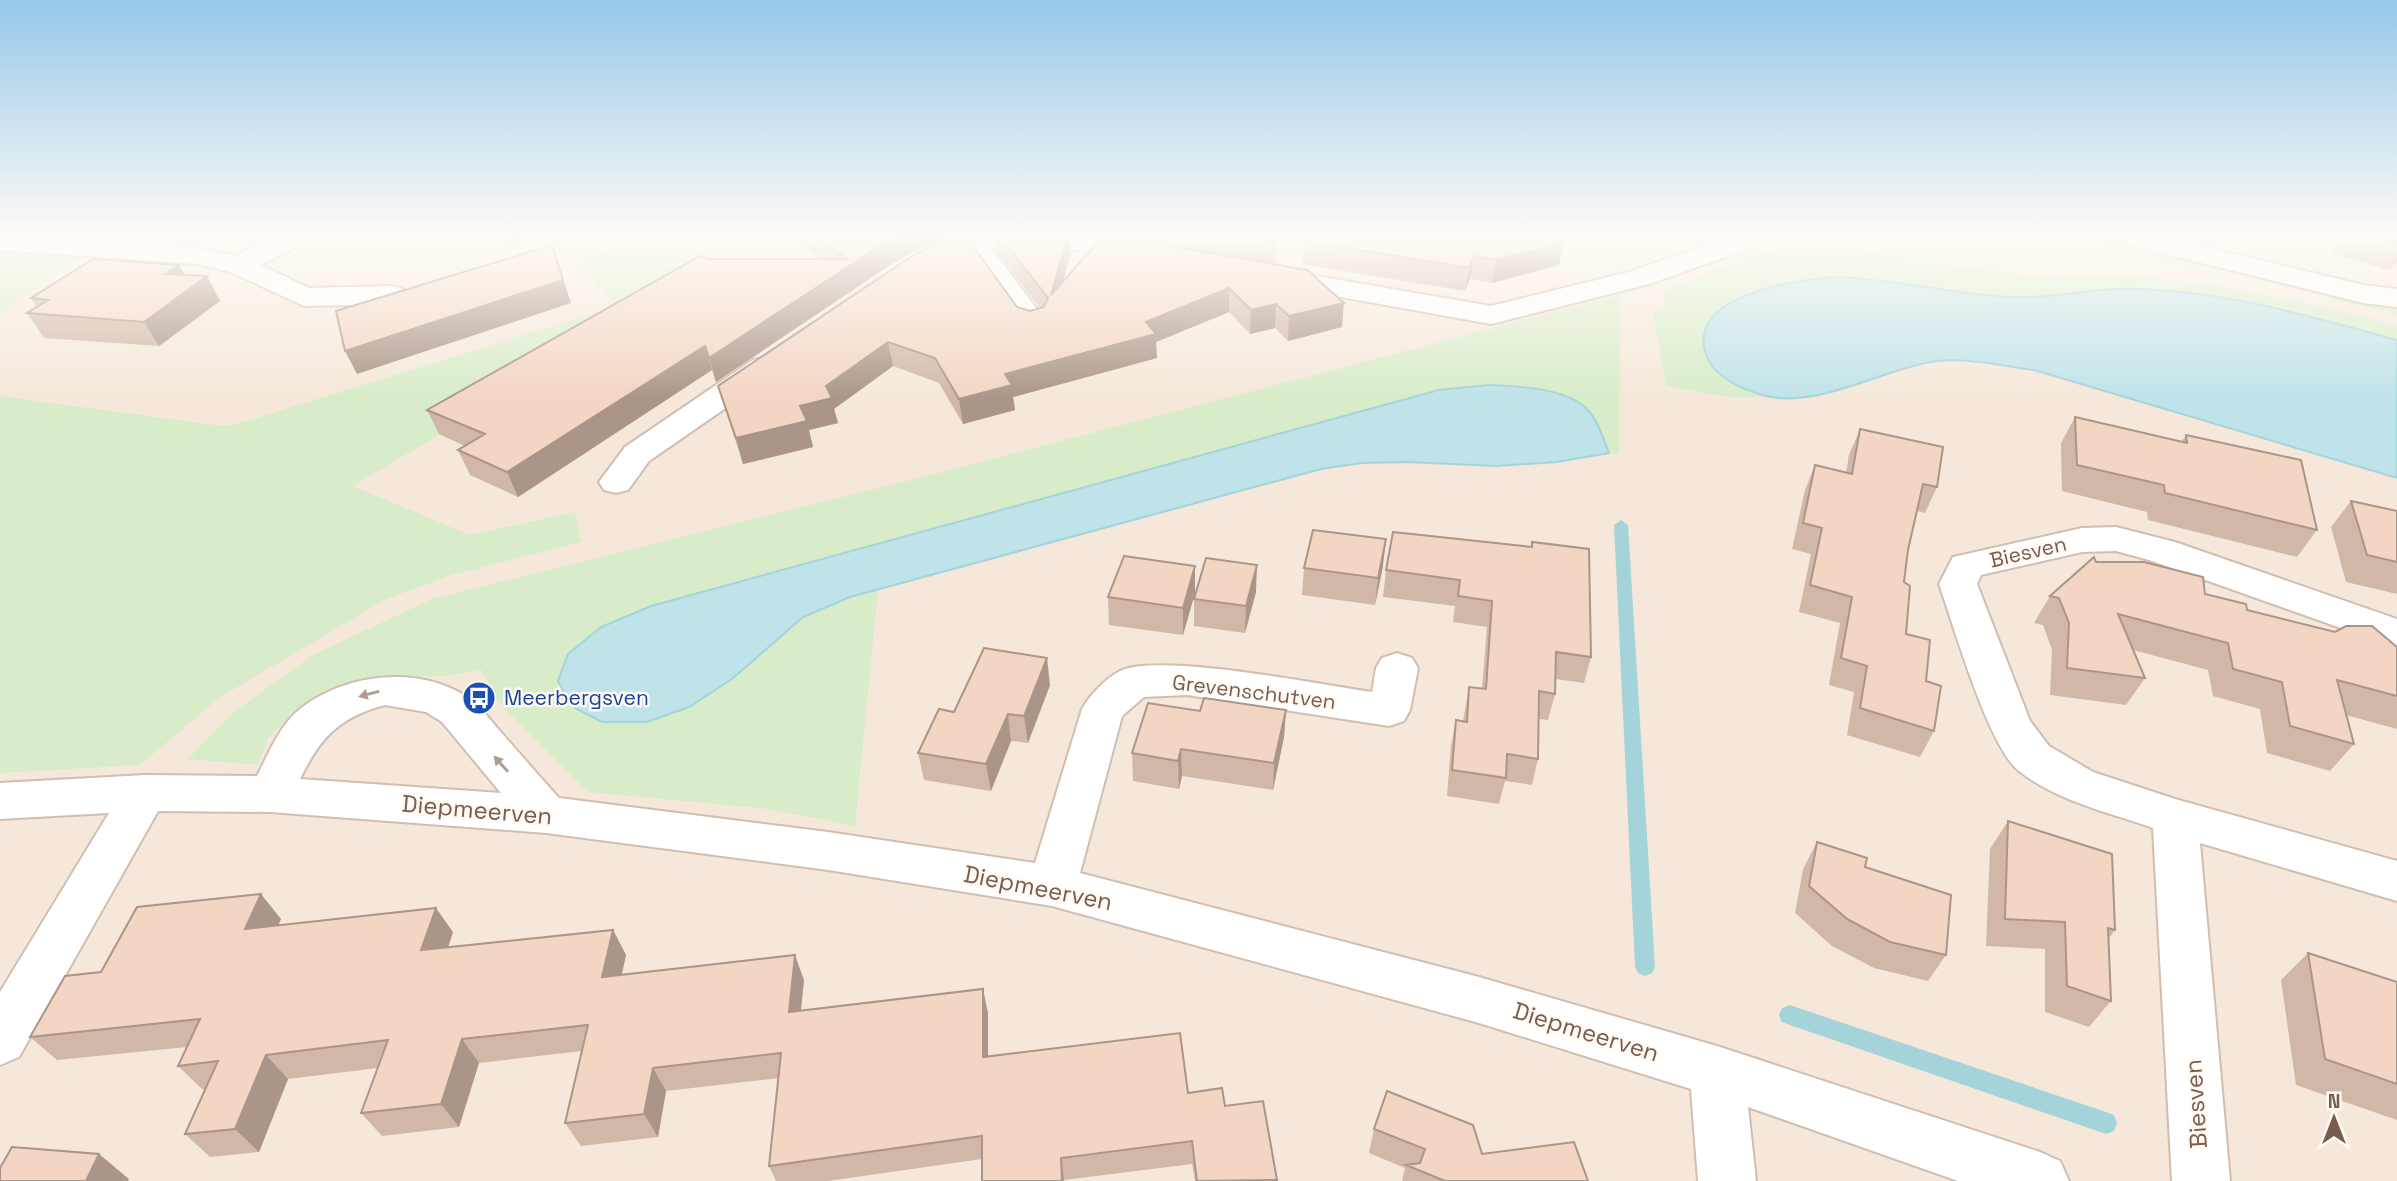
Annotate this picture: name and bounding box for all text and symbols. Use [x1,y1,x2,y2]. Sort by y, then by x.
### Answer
street label: Biesven [1987,530,2069,573]
street label: Grevenschutven [1171,668,1337,715]
bus stop icon: Meerbergsven [460,679,498,717]
place label: Meerbergsven [504,684,649,711]
one-way arrow [358,689,380,700]
one-way arrow [493,755,509,773]
street label: Diepmeerven [401,787,554,832]
street label: Diepmeerven [961,858,1115,917]
street label: Diepmeerven [1509,995,1663,1068]
street label: Biesven [2177,1058,2214,1150]
north arrow [2299,1083,2369,1153]
text: N [2328,1089,2340,1114]

